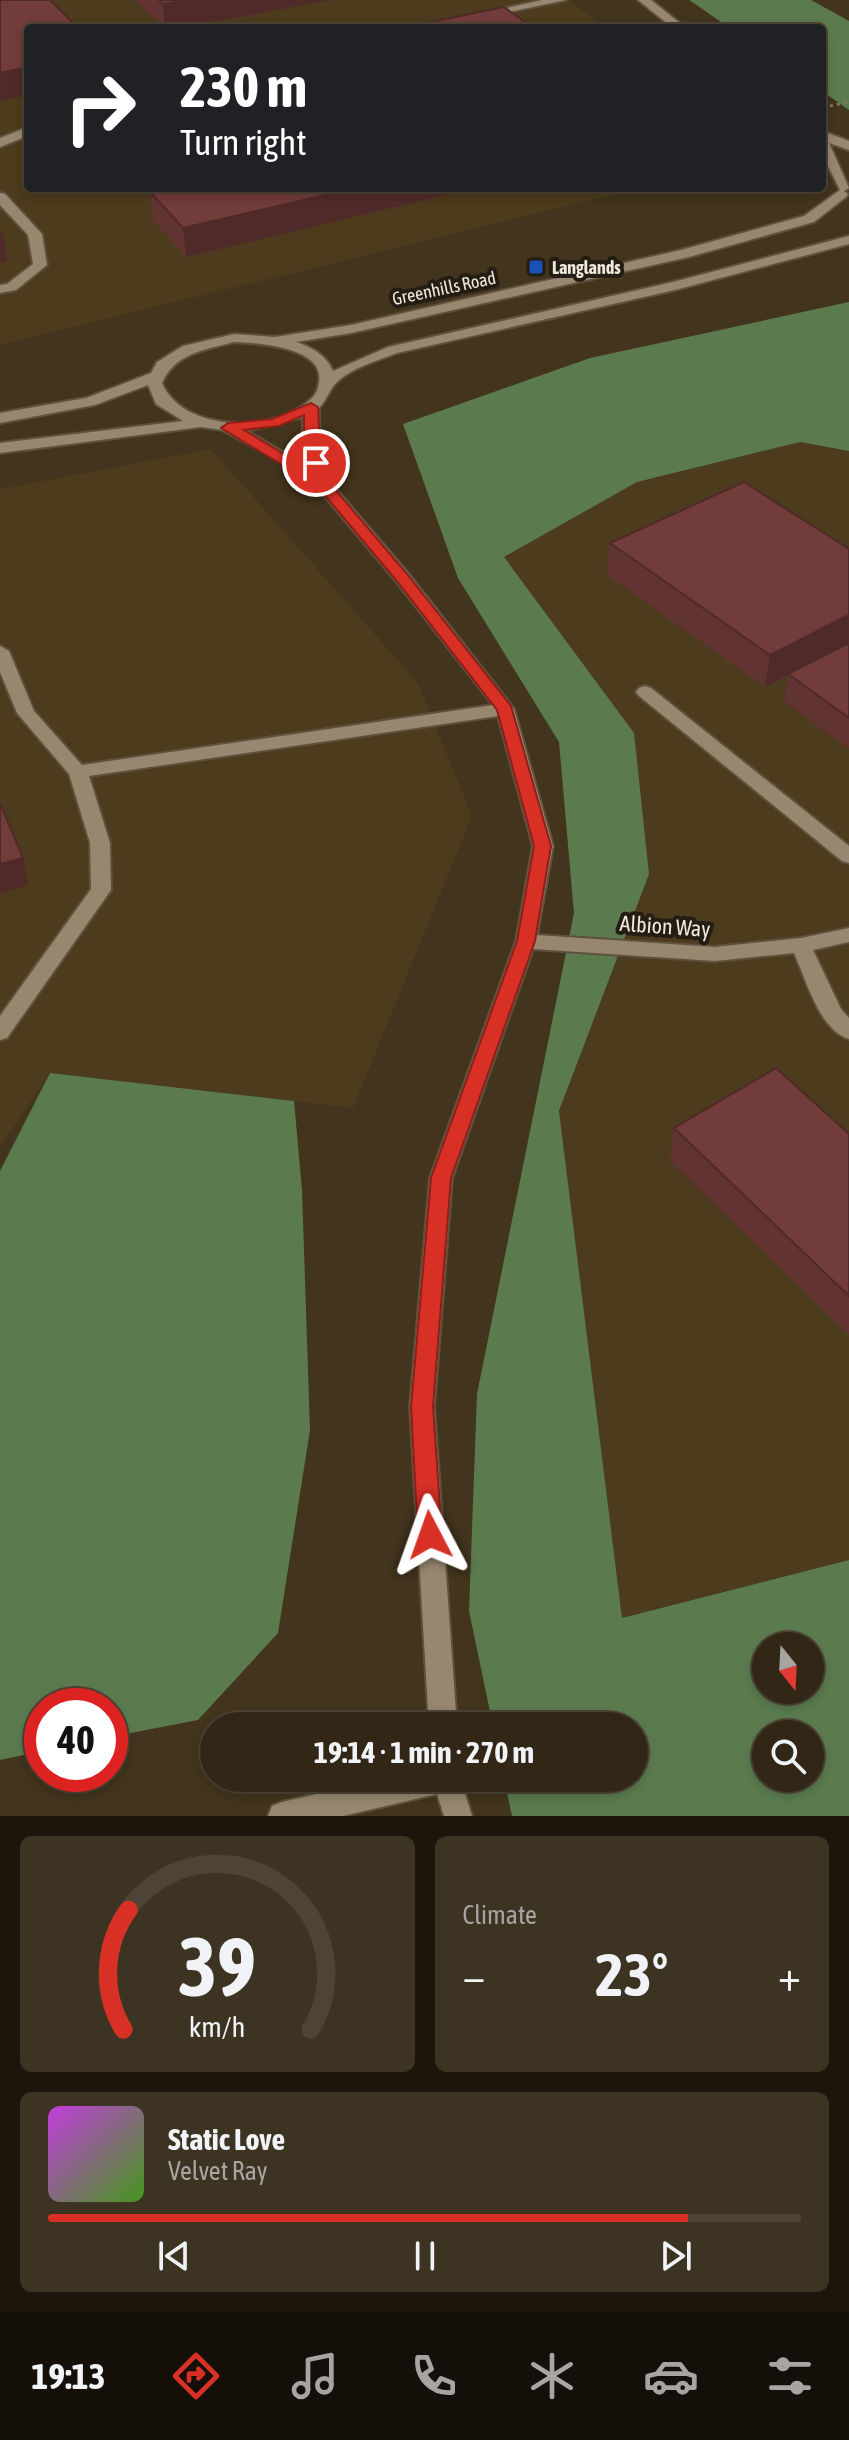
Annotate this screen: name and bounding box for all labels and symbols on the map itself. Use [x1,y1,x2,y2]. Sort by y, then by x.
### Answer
place label: Langlands [552,257,621,278]
marker: Langlands [527,258,545,276]
street label: Greenhills Road [390,267,498,309]
pin [282,429,350,497]
street label: Albion Way [619,910,711,942]
position arrow [388,1493,472,1577]
north arrow [752,1632,824,1704]
speed limit sign: 40 [24,1688,128,1792]

